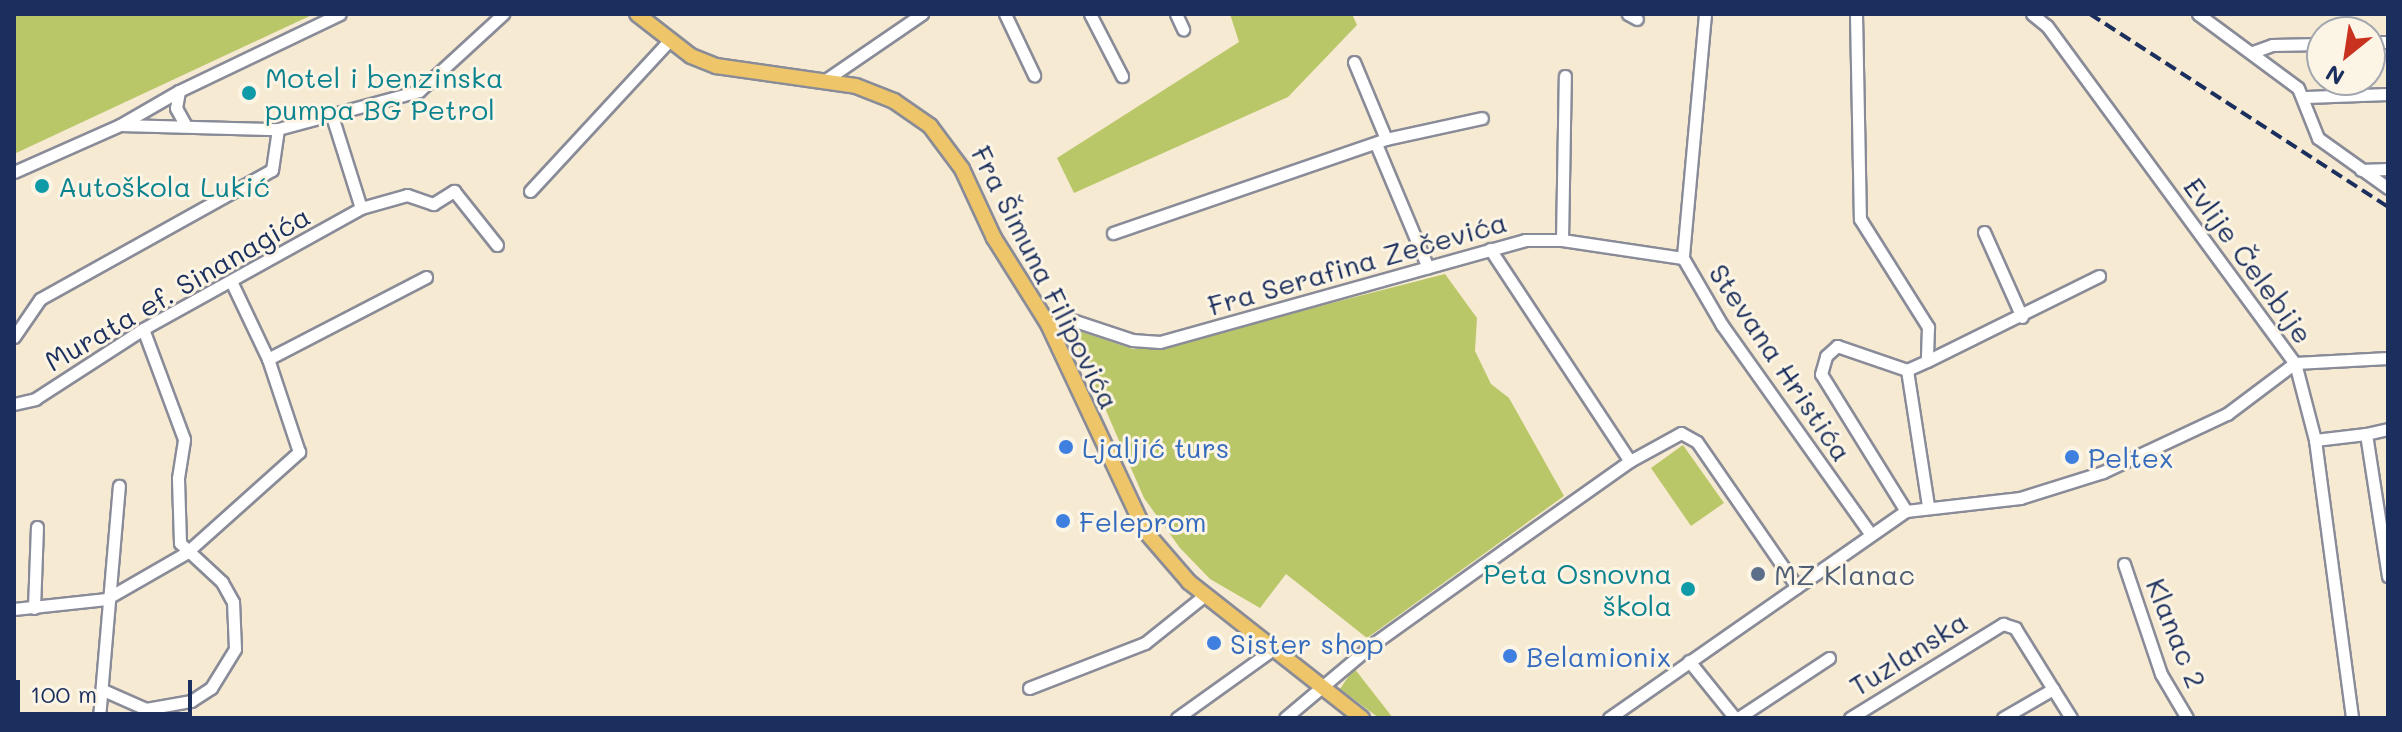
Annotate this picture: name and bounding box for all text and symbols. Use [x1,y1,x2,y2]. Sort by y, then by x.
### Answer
north arrow [2306,16,2386,96]
text: N [2320,59,2349,92]
place label: Motel i benzinska pumpa BG Petrol [265,60,503,126]
marker: Motel i benzinska pumpa BG Petrol [240,84,258,102]
street label: Fra Šimuna Filipovića [965,140,1127,414]
place label: Autoškola Lukić [58,169,270,203]
street label: Evlije Čelebije [2178,170,2320,350]
marker: Autoškola Lukić [33,177,51,195]
street label: Murata ef. Sinanagića [38,198,316,378]
street label: Fra Serafina Zečevića [1204,204,1510,322]
street label: Stevana Hristića [1703,257,1859,467]
place label: Ljaljić turs [1082,430,1229,464]
marker: Ljaljić turs [1057,438,1075,456]
place label: Peltex [2088,440,2173,474]
marker: Peltex [2063,448,2081,466]
place label: Feleprom [1079,504,1207,538]
marker: Feleprom [1054,512,1072,530]
place label: Peta Osnovna škola [1483,556,1672,622]
place label: MZ Klanac [1774,557,1915,591]
marker: MZ Klanac [1749,565,1767,583]
street label: Klanac 2 [2140,573,2214,693]
marker: Peta Osnovna škola [1679,580,1697,598]
street label: Tuzlanska [1843,604,1973,702]
place label: Sister shop [1230,626,1384,660]
marker: Sister shop [1205,634,1223,652]
place label: Belamionix [1526,639,1671,673]
marker: Belamionix [1501,647,1519,665]
scale bar [20,664,196,714]
text: 100 m [30,678,97,709]

